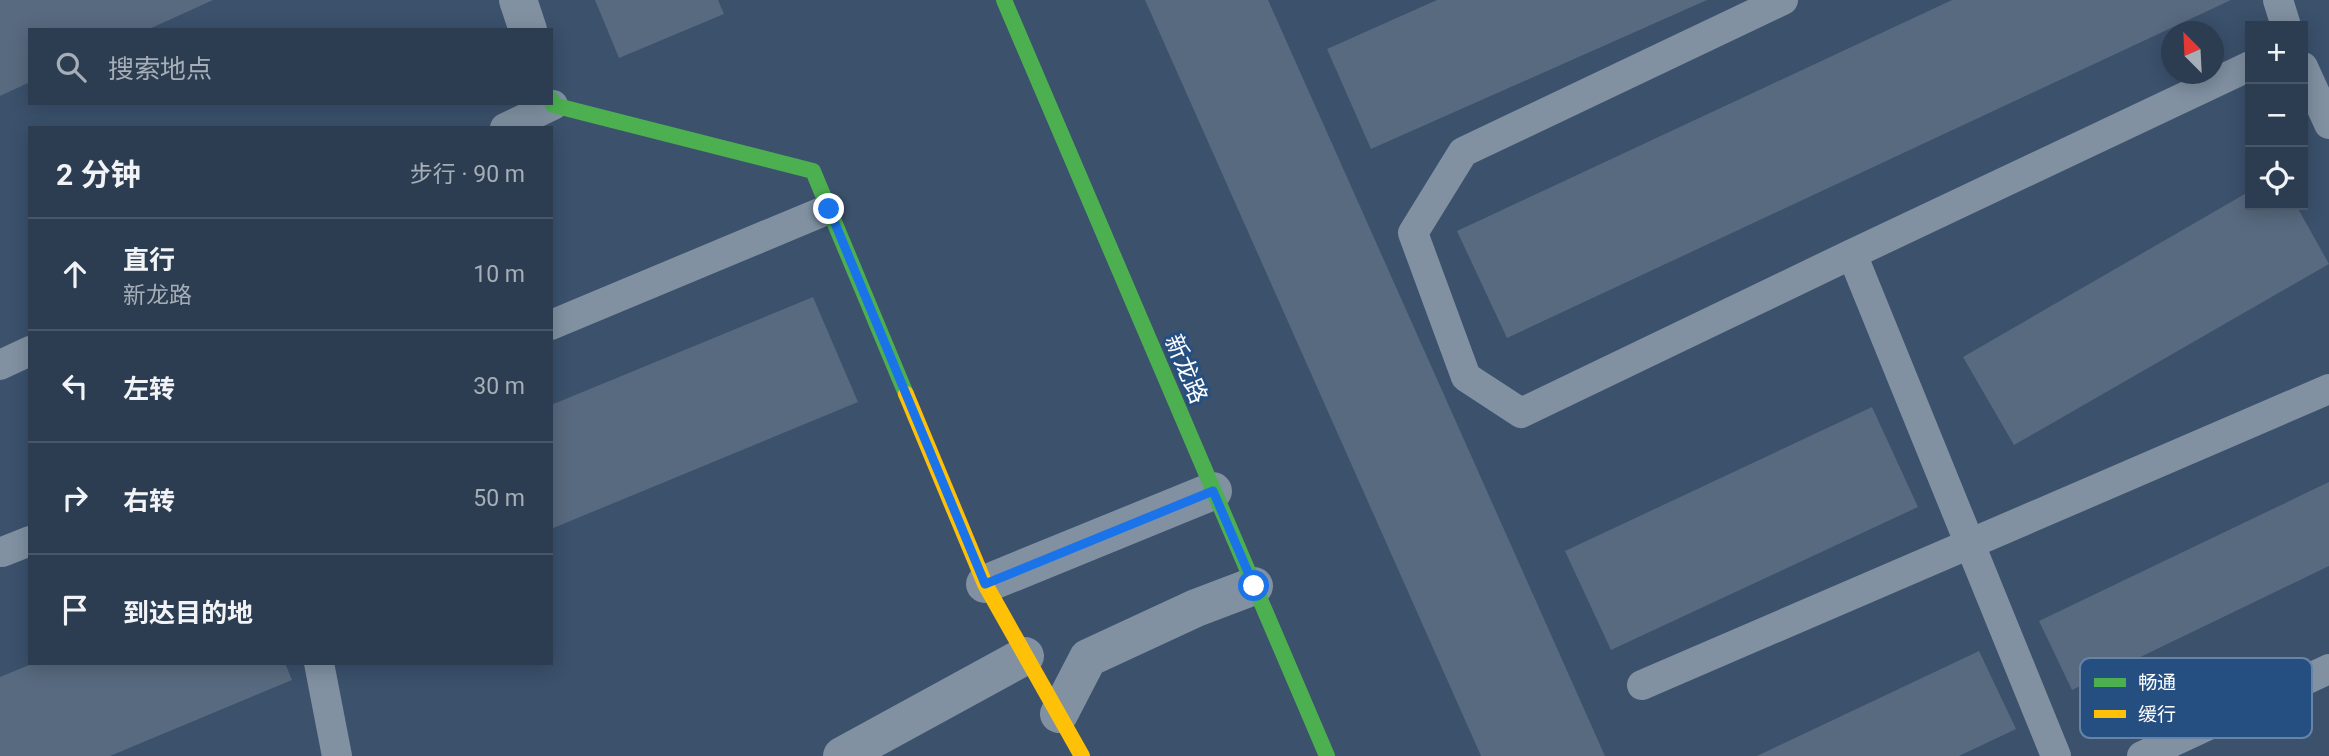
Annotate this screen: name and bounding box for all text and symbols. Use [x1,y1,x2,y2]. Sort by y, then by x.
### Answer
north arrow [2161,21,2224,84]
map controls [2245,21,2308,210]
button: + [2245,21,2308,84]
search box [28,28,553,105]
icon: search [52,48,90,86]
text: 搜索地点 [108,54,212,84]
button: − [2245,84,2308,147]
button: locate [2245,147,2308,210]
text: 2 分钟 [56,157,141,192]
text: 步行 · 90 m [410,161,525,188]
route end [813,193,844,224]
text: 直行 [123,245,175,275]
icon: ahead [56,255,94,293]
text: 10 m [473,261,525,288]
text: 新龙路 [123,282,192,309]
street label: 新龙路 [1159,330,1213,408]
icon: left [56,367,94,405]
text: 30 m [473,373,525,400]
text: 左转 [123,374,175,404]
icon: right [56,479,94,517]
text: 50 m [473,485,525,512]
text: 右转 [123,486,175,516]
route start [1238,570,1269,601]
icon: arrive [56,591,94,629]
text: 到达目的地 [123,598,253,628]
legend [2080,658,2312,738]
text: 畅通 [2138,671,2176,694]
text: 缓行 [2138,703,2176,726]

